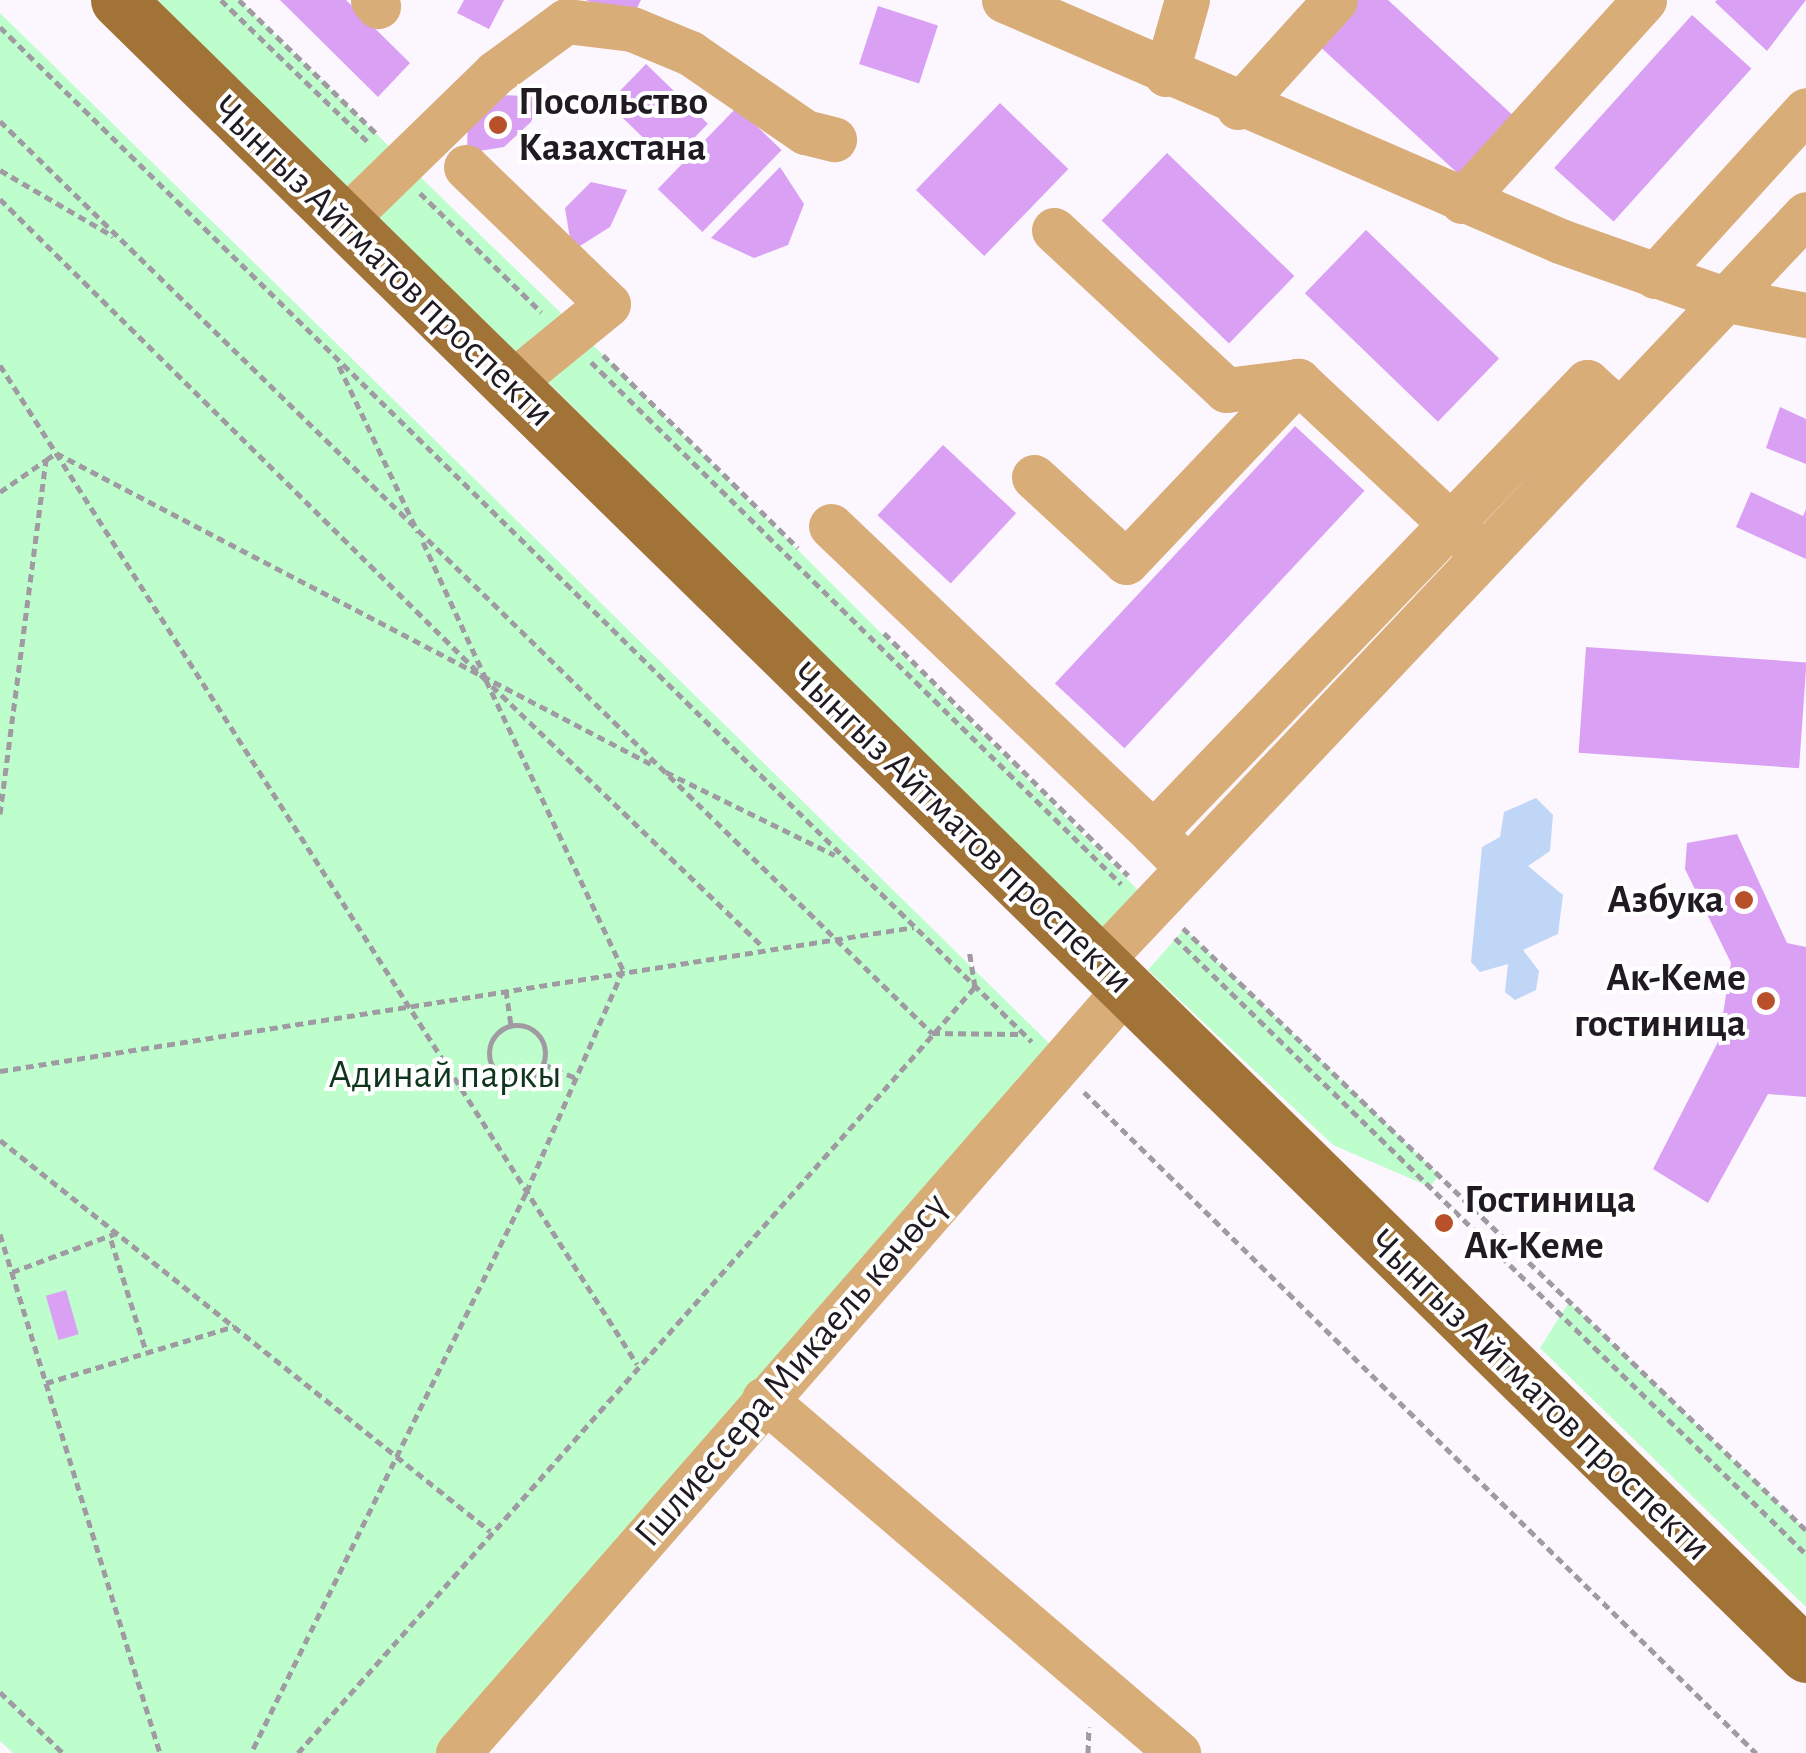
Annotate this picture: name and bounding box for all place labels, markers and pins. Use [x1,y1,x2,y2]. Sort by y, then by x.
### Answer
place label: Посольство Казахстана [518,78,708,172]
marker: Посольство Казахстана [487,114,509,136]
place label: Азбука [1607,876,1724,924]
marker: Азбука [1733,889,1755,911]
place label: Ак-Кеме гостиница [1574,954,1746,1048]
marker: Ак-Кеме гостиница [1755,990,1777,1012]
place label: Гостиница Ак-Кеме [1464,1176,1636,1270]
marker: Гостиница Ак-Кеме [1433,1212,1455,1234]

